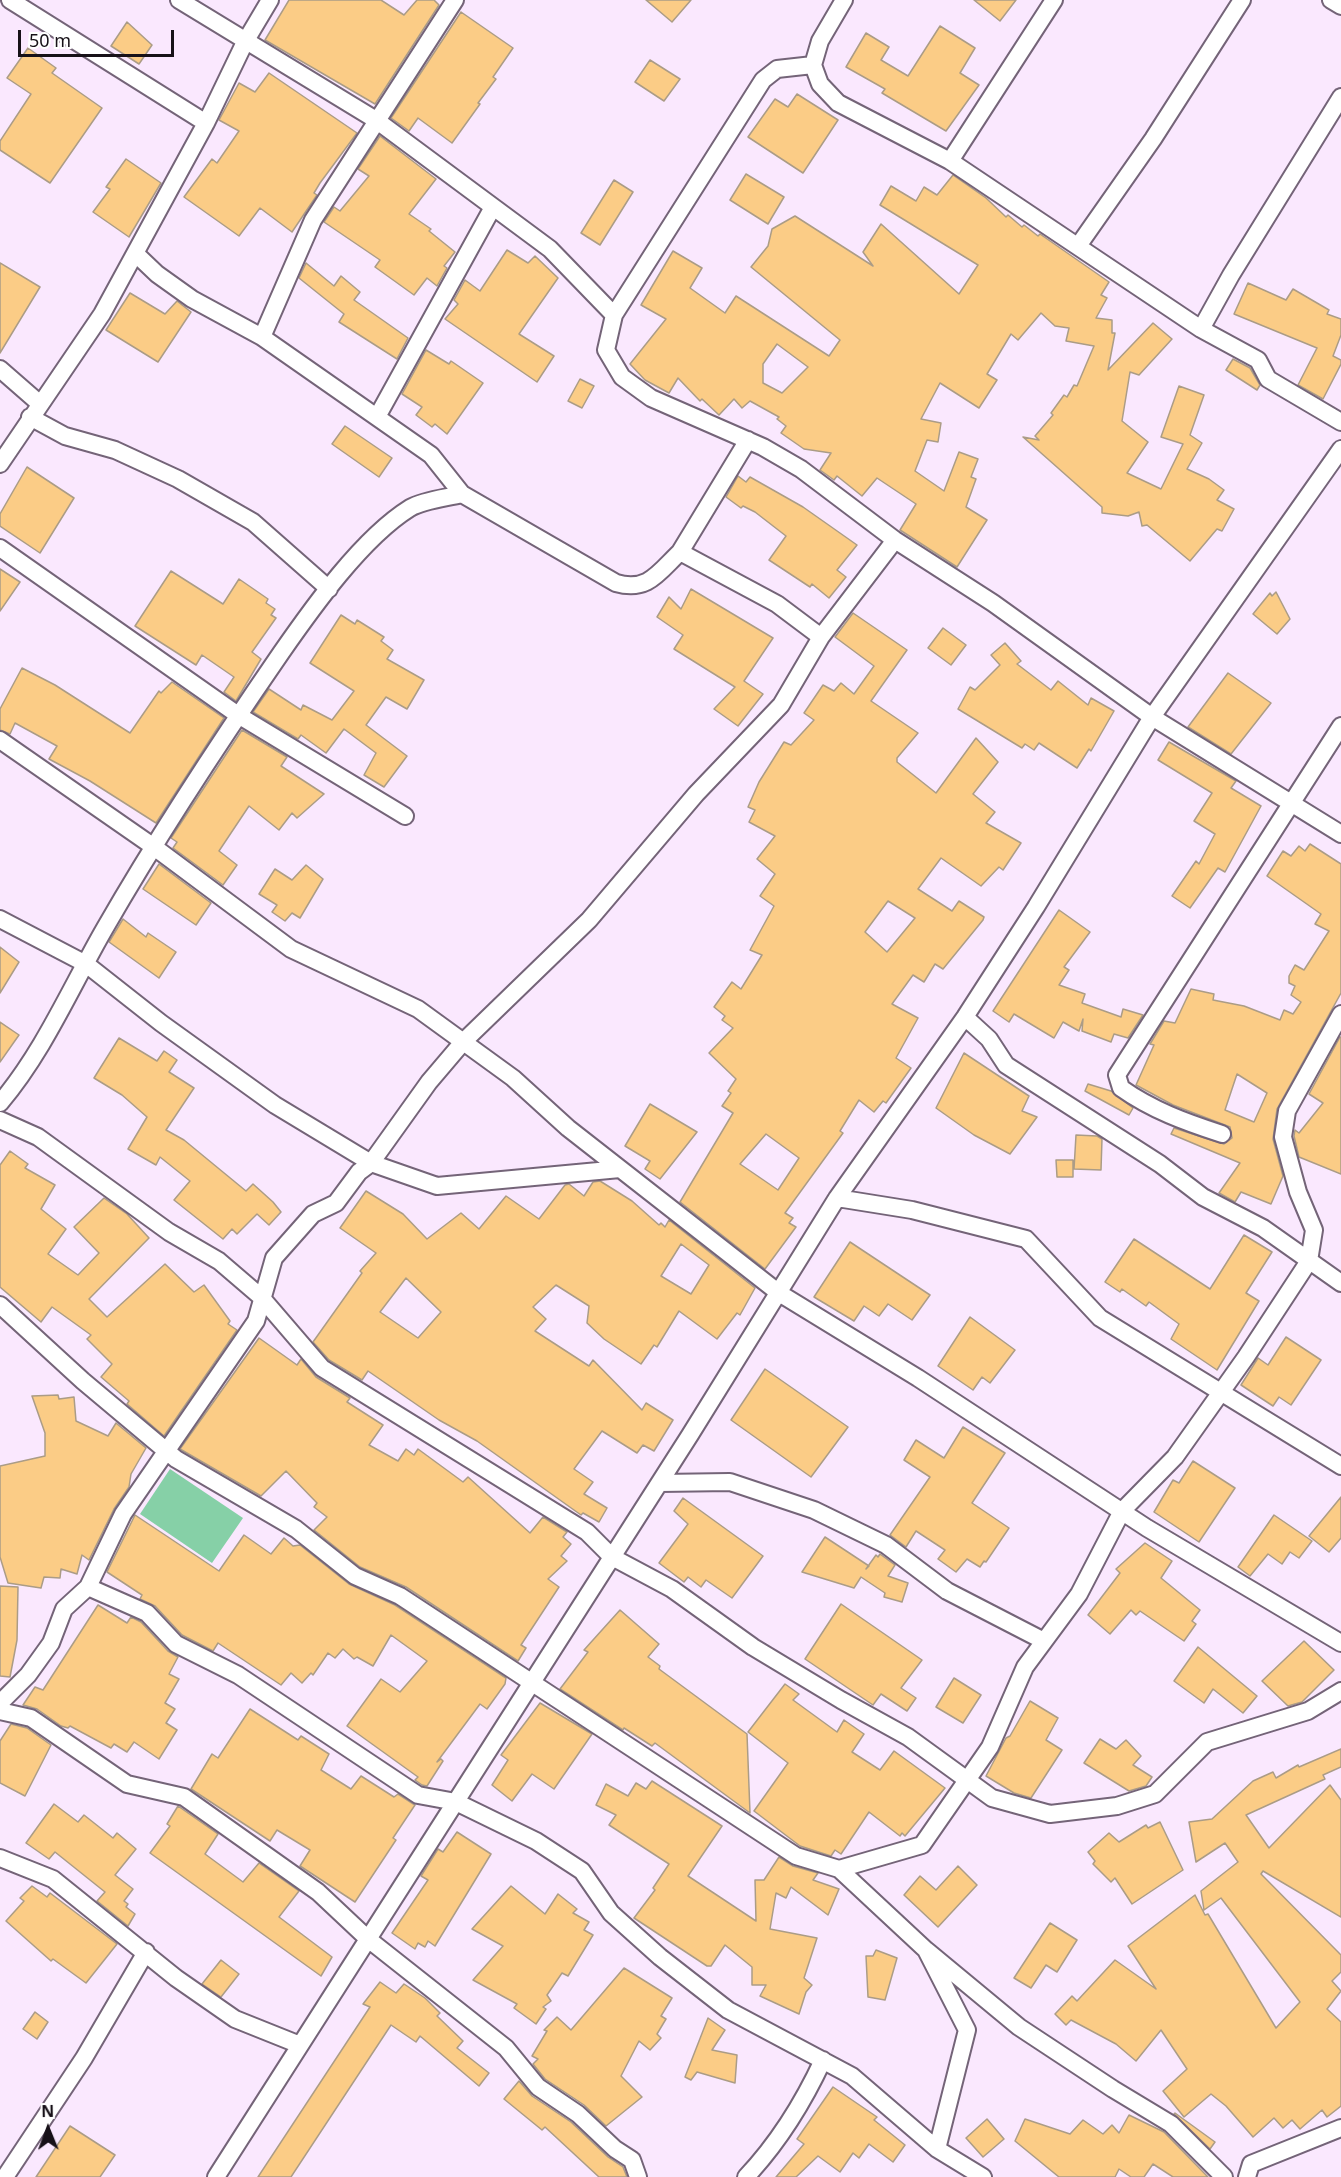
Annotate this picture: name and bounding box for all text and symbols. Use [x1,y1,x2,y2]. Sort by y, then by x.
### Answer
scale bar [21,18,177,56]
text: 50 m [29,28,71,52]
north arrow [18,2099,78,2159]
text: N [41,2100,54,2122]

